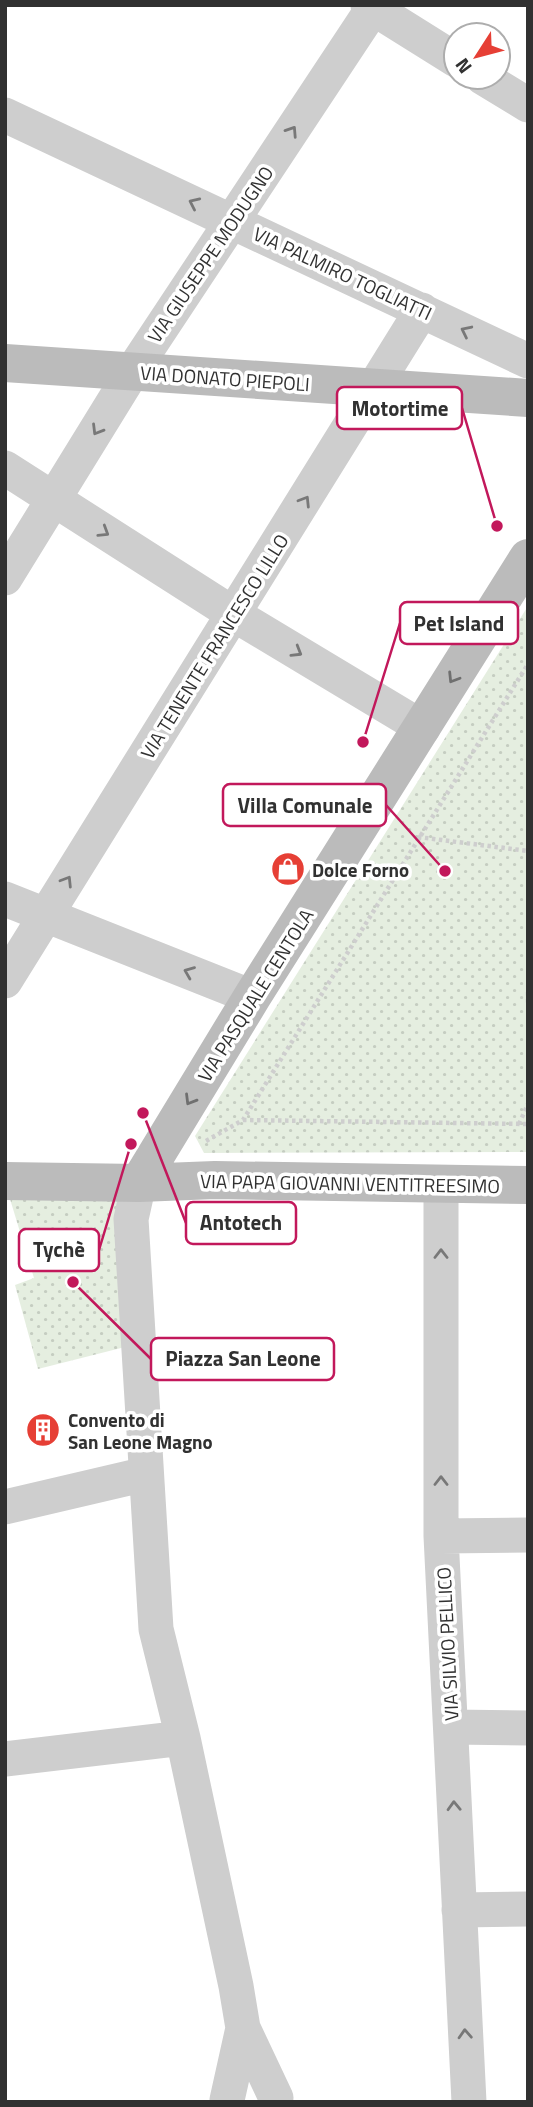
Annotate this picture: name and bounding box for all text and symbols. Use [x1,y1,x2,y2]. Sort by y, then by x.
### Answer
north arrow [442,21,512,91]
text: N [447,52,478,80]
one-way arrow [283,126,296,139]
street label: VIA GIUSEPPE MODUGNO [140,160,280,348]
one-way arrow [189,197,201,211]
street label: VIA PALMIRO TOGLIATTI [249,219,437,327]
one-way arrow [461,326,473,340]
street label: VIA DONATO PIEPOLI [139,358,311,398]
callout: Motortime [337,387,462,429]
text: Motortime [351,392,449,424]
one-way arrow [92,423,105,436]
one-way arrow [296,496,309,509]
one-way arrow [96,523,109,536]
street label: VIA TENENTE FRANCESCO LILLO [133,528,295,764]
callout: Pet Island [400,602,518,644]
text: Pet Island [414,607,504,639]
one-way arrow [289,644,302,657]
one-way arrow [449,671,462,684]
callout: Villa Comunale [223,784,386,826]
text: Villa Comunale [237,789,373,821]
shop icon: Dolce Forno [269,850,307,888]
place label: Dolce Forno [312,855,409,884]
one-way arrow [58,875,71,888]
street label: VIA PASQUALE CENTOLA [190,903,320,1087]
one-way arrow [183,966,195,980]
one-way arrow [185,1092,198,1105]
street label: VIA PAPA GIOVANNI VENTITREESIMO [200,1166,500,1200]
callout: Antotech [186,1202,296,1244]
text: Antotech [200,1206,282,1238]
callout: Tychè [19,1229,99,1271]
text: Tychè [33,1233,85,1265]
one-way arrow [433,1248,449,1258]
callout: Piazza San Leone [151,1338,334,1380]
text: Piazza San Leone [165,1342,321,1374]
place label: Convento di San Leone Magno [68,1405,213,1456]
building icon: Convento di San Leone Magno [24,1411,62,1449]
one-way arrow [433,1475,449,1486]
street label: VIA SILVIO PELLICO [428,1566,466,1722]
one-way arrow [447,1801,462,1812]
one-way arrow [458,2028,473,2039]

